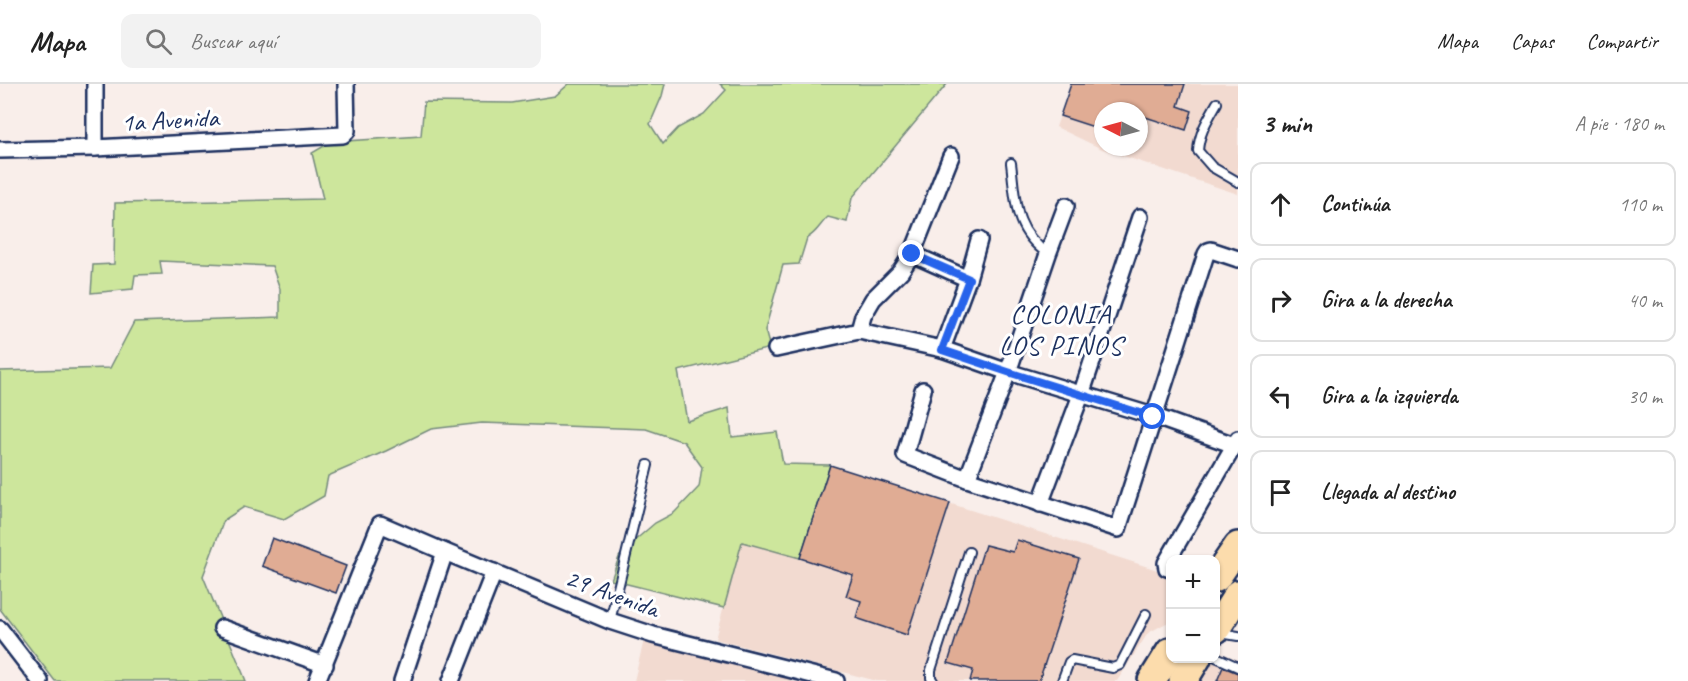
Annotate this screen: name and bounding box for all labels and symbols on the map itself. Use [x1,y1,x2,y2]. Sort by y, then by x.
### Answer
street label: 1a Avenida [120,101,221,139]
north arrow [1094,102,1148,156]
route end [898,240,924,266]
district label: COLONIA LOS PINOS [999,297,1126,362]
route start [1139,403,1165,429]
street label: 29 Avenida [561,561,665,626]

